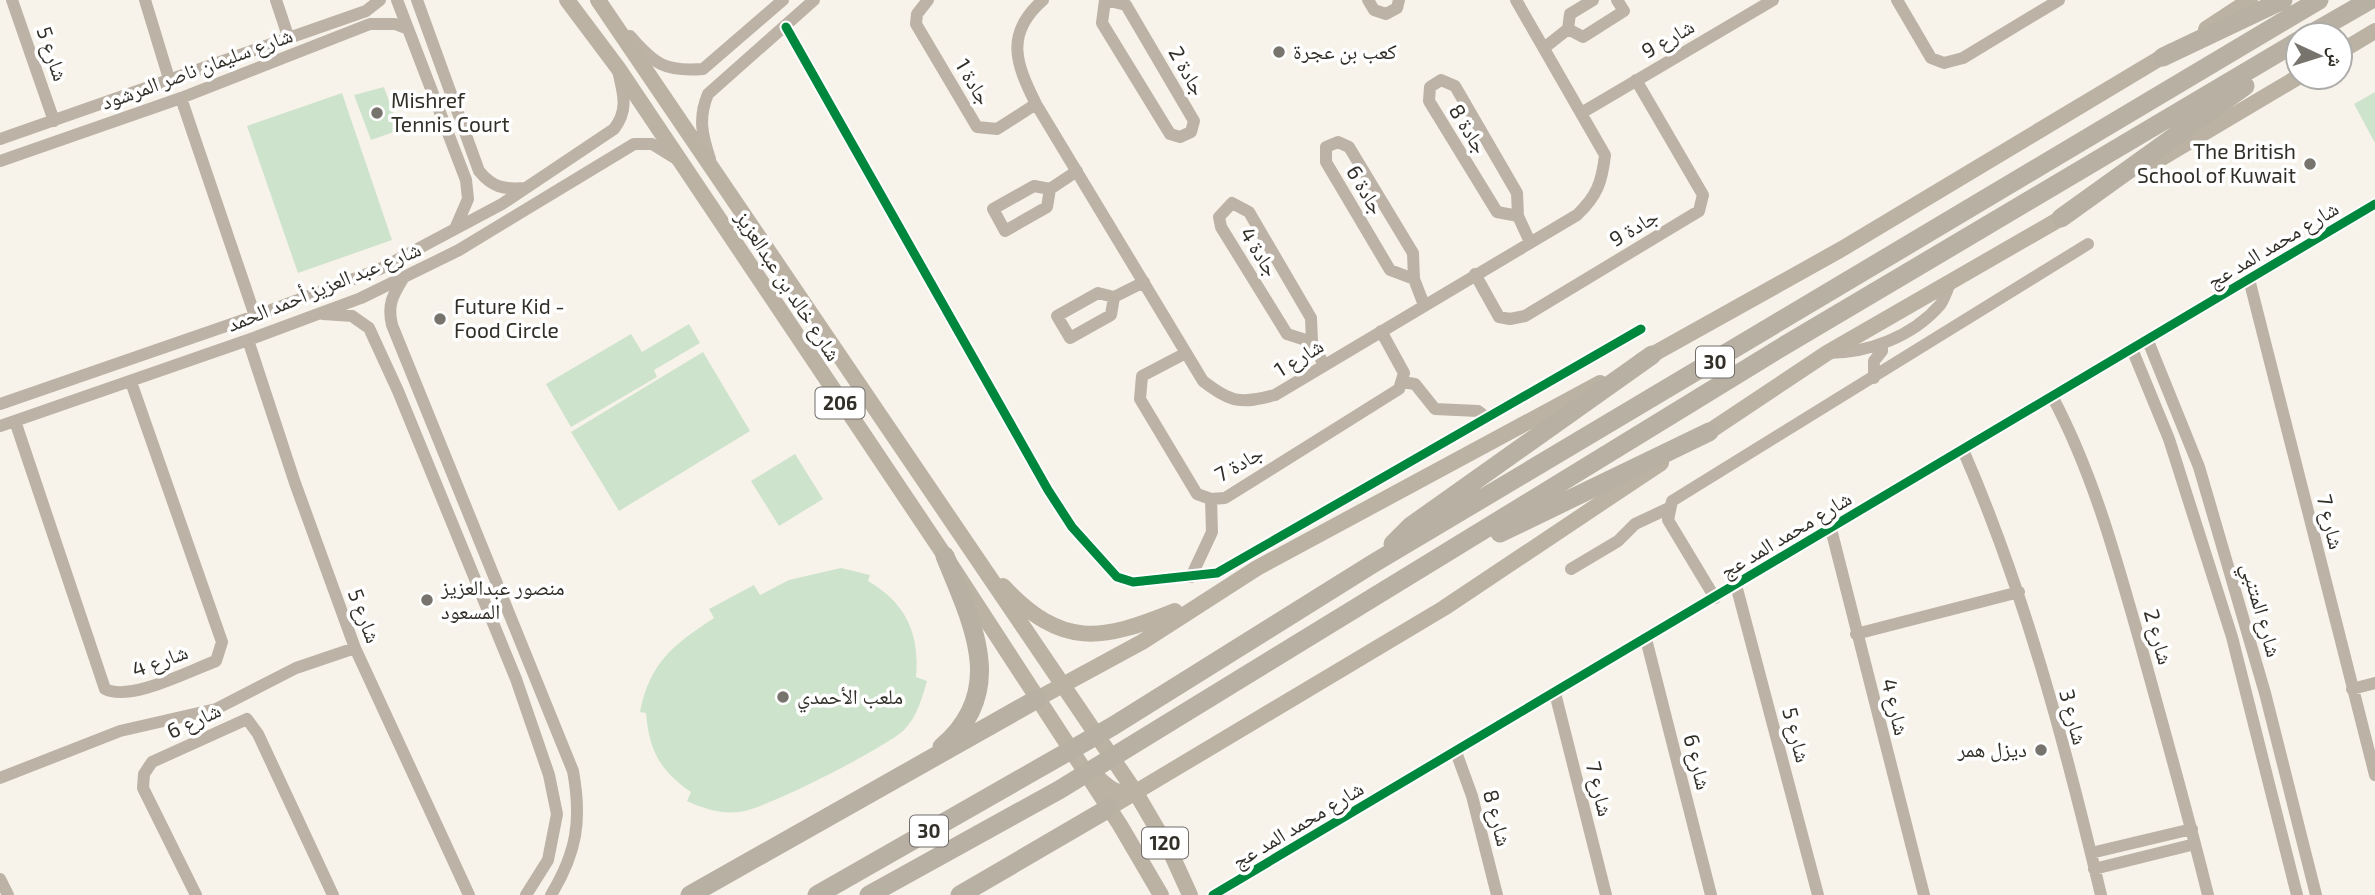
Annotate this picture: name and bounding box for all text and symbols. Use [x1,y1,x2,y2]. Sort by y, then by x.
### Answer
street label: شارع 9 [1636,13,1699,64]
street label: شارع سليمان ناصر المرشود [97,21,296,116]
north arrow [2284,21,2354,91]
street label: شارع 5 [31,23,74,85]
place label: كعب بن عجرة [1293,38,1397,65]
street label: جادة 2 [1164,41,1212,99]
marker: كعب بن عجرة [1271,44,1287,60]
text: ش [2323,46,2349,68]
street label: جادة 1 [951,54,998,109]
place label: Mishref Tennis Court [391,87,509,136]
street label: جادة 8 [1444,99,1494,158]
marker: Mishref Tennis Court [369,105,385,121]
place label: The British School of Kuwait [2137,138,2296,187]
marker: The British School of Kuwait [2302,156,2318,172]
street label: جادة 6 [1342,160,1391,218]
street label: شارع محمد المد عج [2202,195,2343,294]
street label: جادة 9 [1604,202,1662,251]
street label: شارع خالد بن عبدالعزيز [729,205,847,366]
street label: جادة 4 [1235,222,1285,281]
street label: شارع عبد العزيز أحمد الحمد [223,235,425,338]
place label: Future Kid - Food Circle [454,293,565,342]
marker: Future Kid - Food Circle [432,311,448,327]
street label: شارع 1 [1269,332,1328,383]
road number: 30 [1696,346,1734,378]
road number: 206 [816,388,864,418]
street label: جادة 7 [1210,439,1267,487]
street label: شارع محمد المد عج [1715,485,1856,584]
street label: شارع 7 [2311,492,2350,552]
street label: شارع المتنبي [2232,560,2288,661]
place label: منصور عبدالعزيز المسعود [440,574,565,623]
street label: شارع 5 [342,585,387,647]
marker: منصور عبدالعزيز المسعود [419,592,435,608]
street label: شارع 2 [2138,606,2179,668]
street label: شارع 4 [128,638,191,683]
street label: شارع 4 [1875,676,1916,738]
place label: ملعب الأحمدي [797,683,903,713]
street label: شارع 3 [2053,686,2094,748]
marker: ملعب الأحمدي [775,689,791,705]
street label: شارع 6 [162,696,225,745]
street label: شارع 5 [1776,704,1817,765]
street label: شارع 6 [1678,731,1717,793]
place label: ديزل همر [1957,736,2027,762]
marker: ديزل همر [2033,742,2049,758]
street label: شارع 7 [1580,759,1619,819]
street label: شارع محمد المد عج [1227,775,1368,874]
street label: شارع 8 [1477,787,1518,849]
road number: 30 [910,816,948,846]
road number: 120 [1142,828,1188,858]

